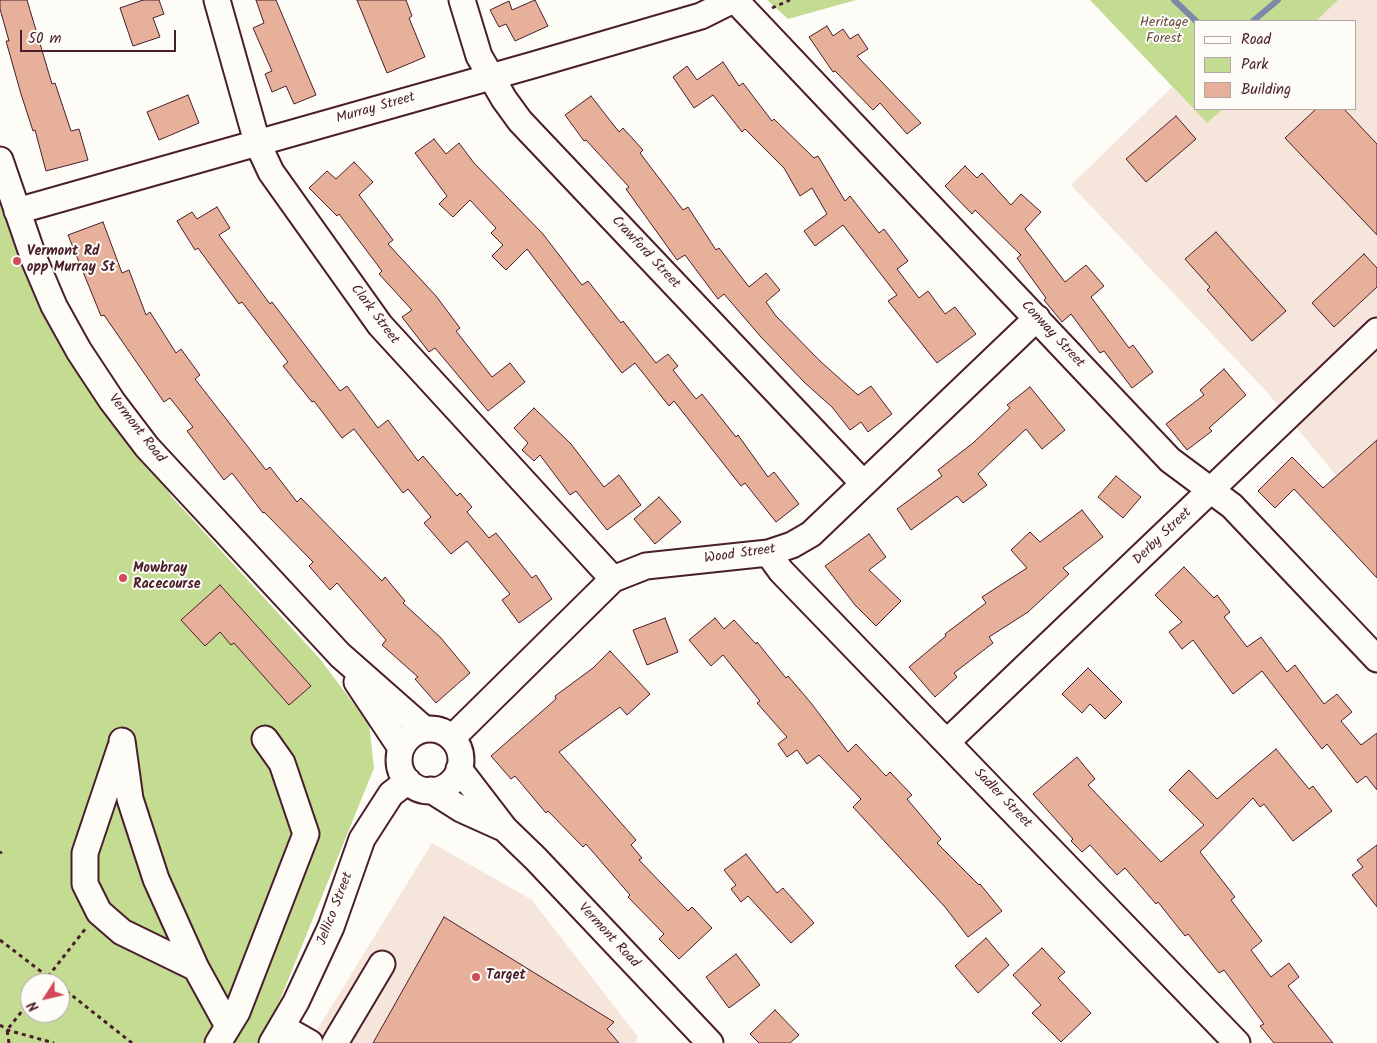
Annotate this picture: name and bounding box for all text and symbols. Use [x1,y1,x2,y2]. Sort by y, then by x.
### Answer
park label: Heritage Forest [1140,16,1188,48]
scale bar [22,20,179,52]
legend [1194,20,1357,110]
text: 50 m [28,27,62,51]
text: Road [1241,28,1271,52]
text: Park [1241,53,1268,77]
text: Building [1241,78,1291,102]
street label: Murray Street [335,90,417,128]
street label: Crawford Street [607,213,683,293]
place label: Vermont Rd opp Murray St [27,245,115,278]
marker: Vermont Rd opp Murray St [11,255,23,267]
street label: Clark Street [346,282,402,348]
street label: Conway Street [1017,298,1087,372]
street label: Vermont Road [104,391,168,467]
street label: Derby Street [1130,505,1196,569]
street label: Wood Street [703,542,777,568]
place label: Mowbray Racecourse [133,562,201,594]
marker: Mowbray Racecourse [117,572,129,584]
street label: Sadler Street [969,766,1035,832]
street label: Jellico Street [314,870,358,948]
street label: Vermont Road [574,900,642,972]
place label: Target [486,969,526,985]
marker: Target [470,971,482,983]
north arrow [20,973,70,1023]
text: N [22,996,45,1016]

